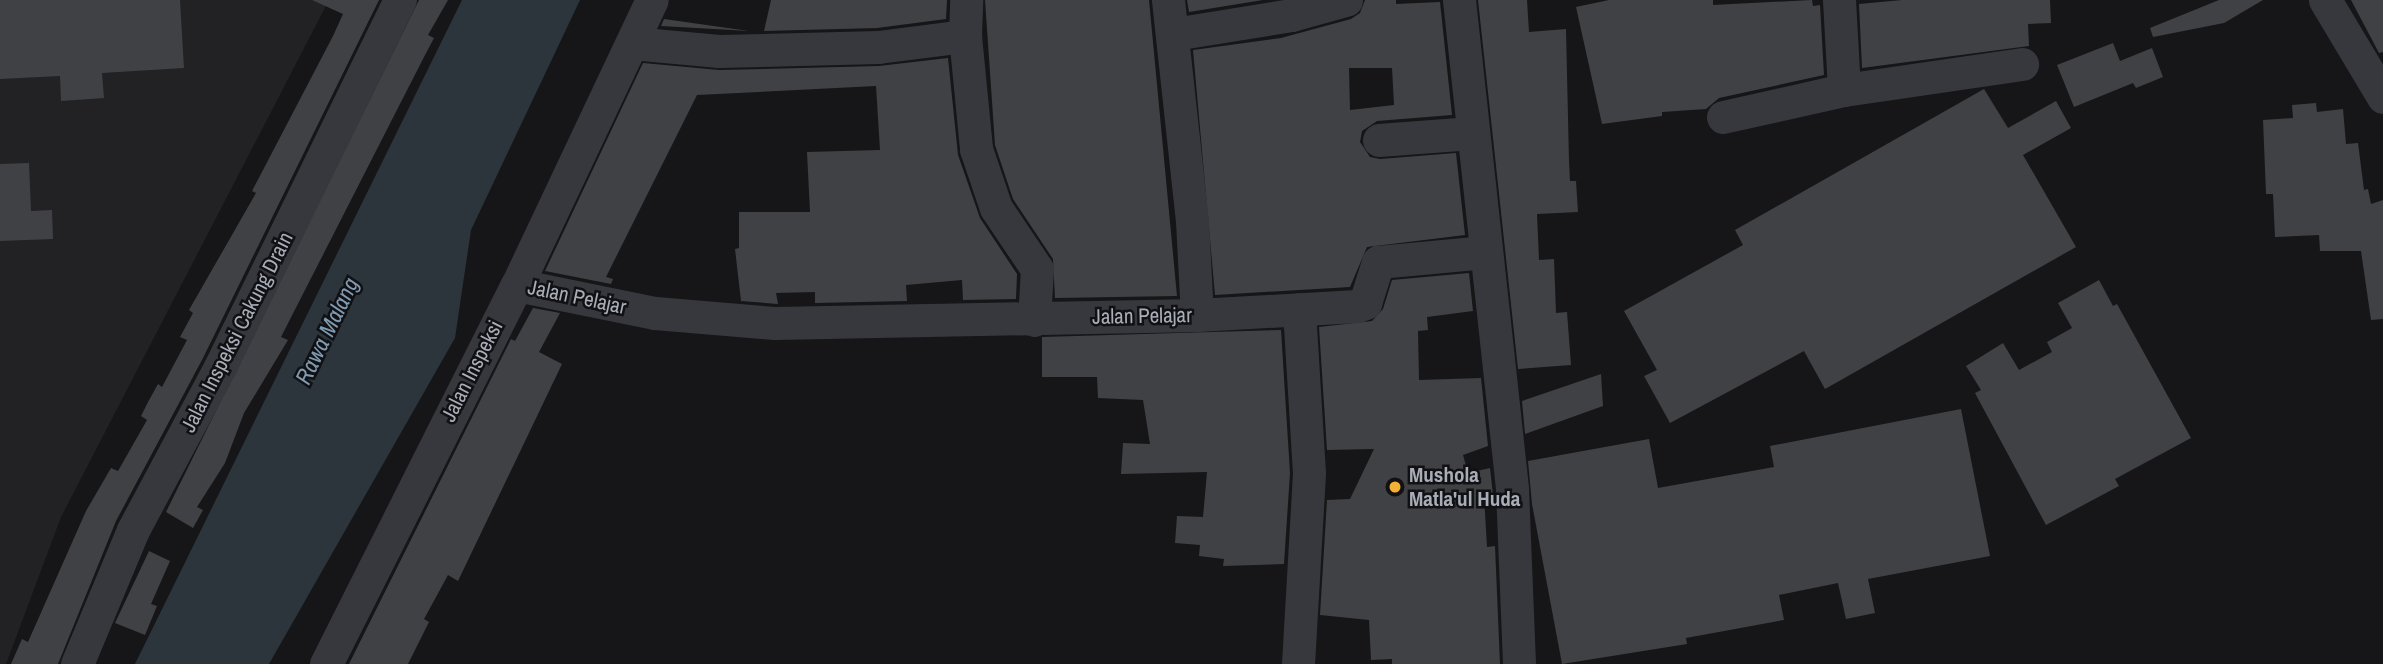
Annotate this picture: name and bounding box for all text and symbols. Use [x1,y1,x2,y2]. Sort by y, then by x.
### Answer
street label: Jalan Inspeksi Cakung Drain [176,228,298,436]
water label: Rawa Malang [289,273,365,389]
street label: Jalan Pelajar [526,274,628,320]
street label: Jalan Pelajar [1092,303,1192,329]
street label: Jalan Inspeksi [436,316,508,426]
place label: Mushola Matla'ul Huda [1409,462,1520,512]
marker: Mushola Matla'ul Huda [1387,479,1403,495]

